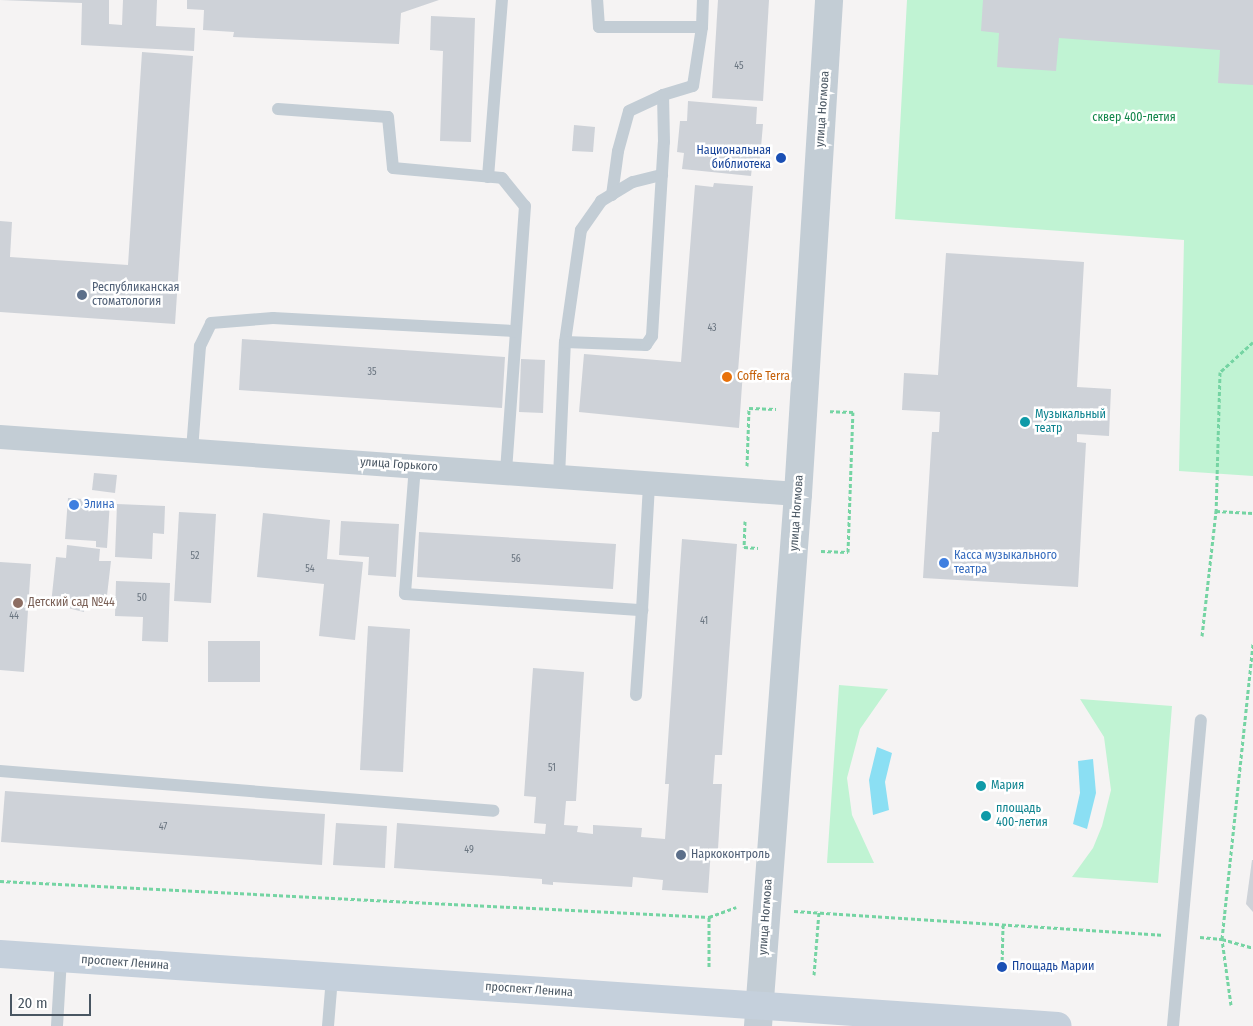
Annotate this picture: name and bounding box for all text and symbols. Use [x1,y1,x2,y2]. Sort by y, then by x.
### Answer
house number: 45 [734,61,744,73]
street label: улица Ногмова [813,70,833,148]
park label: сквер 400-летия [1092,111,1176,125]
place label: Национальная библиотека [697,144,771,172]
marker: Национальная библиотека [775,152,787,164]
place label: Республиканская стоматология [92,281,180,309]
marker: Республиканская стоматология [76,289,88,301]
house number: 43 [707,323,717,335]
house number: 35 [367,367,377,379]
place label: Coffe Terra [737,370,790,384]
marker: Coffe Terra [721,371,733,383]
place label: Музыкальный театр [1035,408,1106,436]
marker: Музыкальный театр [1019,416,1031,428]
street label: улица Горького [360,455,438,475]
street label: улица Ногмова [787,474,807,552]
place label: Элина [84,498,115,512]
marker: Элина [68,499,80,511]
place label: Касса музыкального театра [954,549,1057,577]
house number: 52 [191,551,199,563]
house number: 56 [511,554,521,566]
marker: Касса музыкального театра [938,557,950,569]
house number: 54 [305,564,315,576]
house number: 50 [137,593,147,605]
place label: Детский сад №44 [28,596,115,610]
marker: Детский сад №44 [12,597,24,609]
house number: 44 [9,611,19,623]
house number: 41 [700,616,708,628]
house number: 51 [548,763,556,775]
place label: Мария [991,779,1024,793]
marker: Мария [975,780,987,792]
place label: площадь 400-летия [996,802,1048,830]
marker: площадь 400-летия [980,810,992,822]
house number: 47 [159,822,167,834]
house number: 49 [464,845,474,857]
place label: Наркоконтроль [691,848,770,862]
marker: Наркоконтроль [675,849,687,861]
street label: улица Ногмова [756,878,776,956]
street label: проспект Ленина [81,953,169,973]
place label: Площадь Марии [1012,960,1094,974]
marker: Площадь Марии [996,961,1008,973]
street label: проспект Ленина [485,980,573,1000]
scale bar [12,984,94,1016]
text: 20 m [18,994,48,1012]

